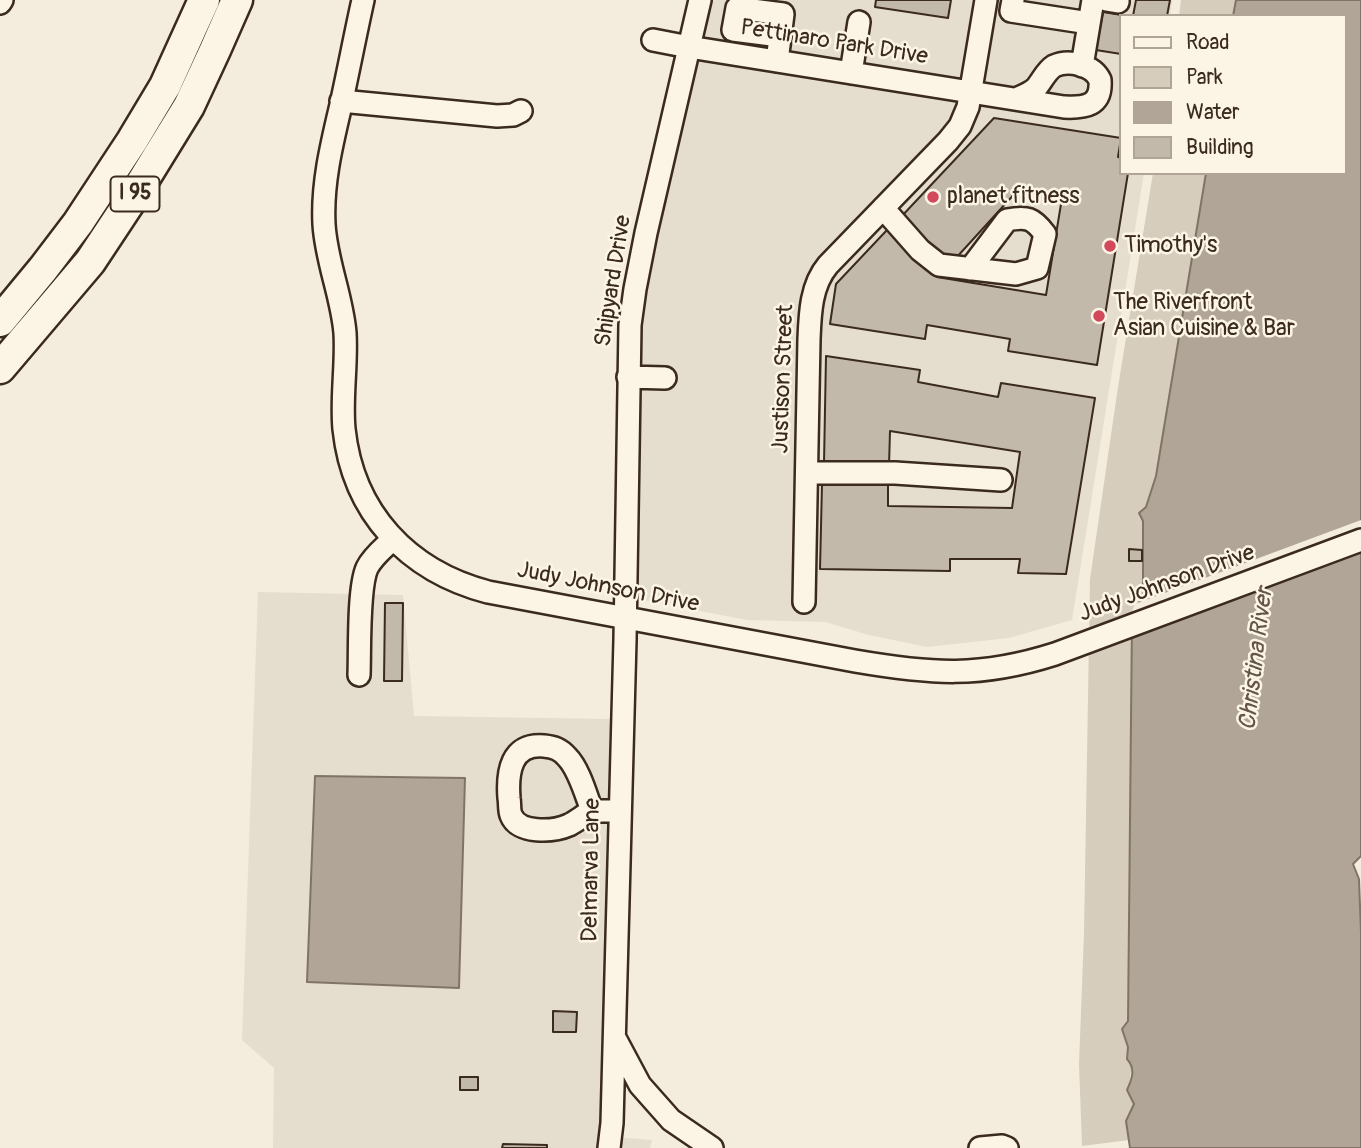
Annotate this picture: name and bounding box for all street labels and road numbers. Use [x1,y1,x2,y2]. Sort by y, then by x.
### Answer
street label: Pettinaro Park Drive [738,15,930,71]
road number: I 95 [110,176,160,212]
street label: Shipyard Drive [590,213,638,349]
street label: Justison Street [768,304,800,454]
street label: Judy Johnson Drive [1075,539,1259,629]
street label: Judy Johnson Drive [515,557,701,619]
street label: Delmarva Lane [577,798,607,942]

